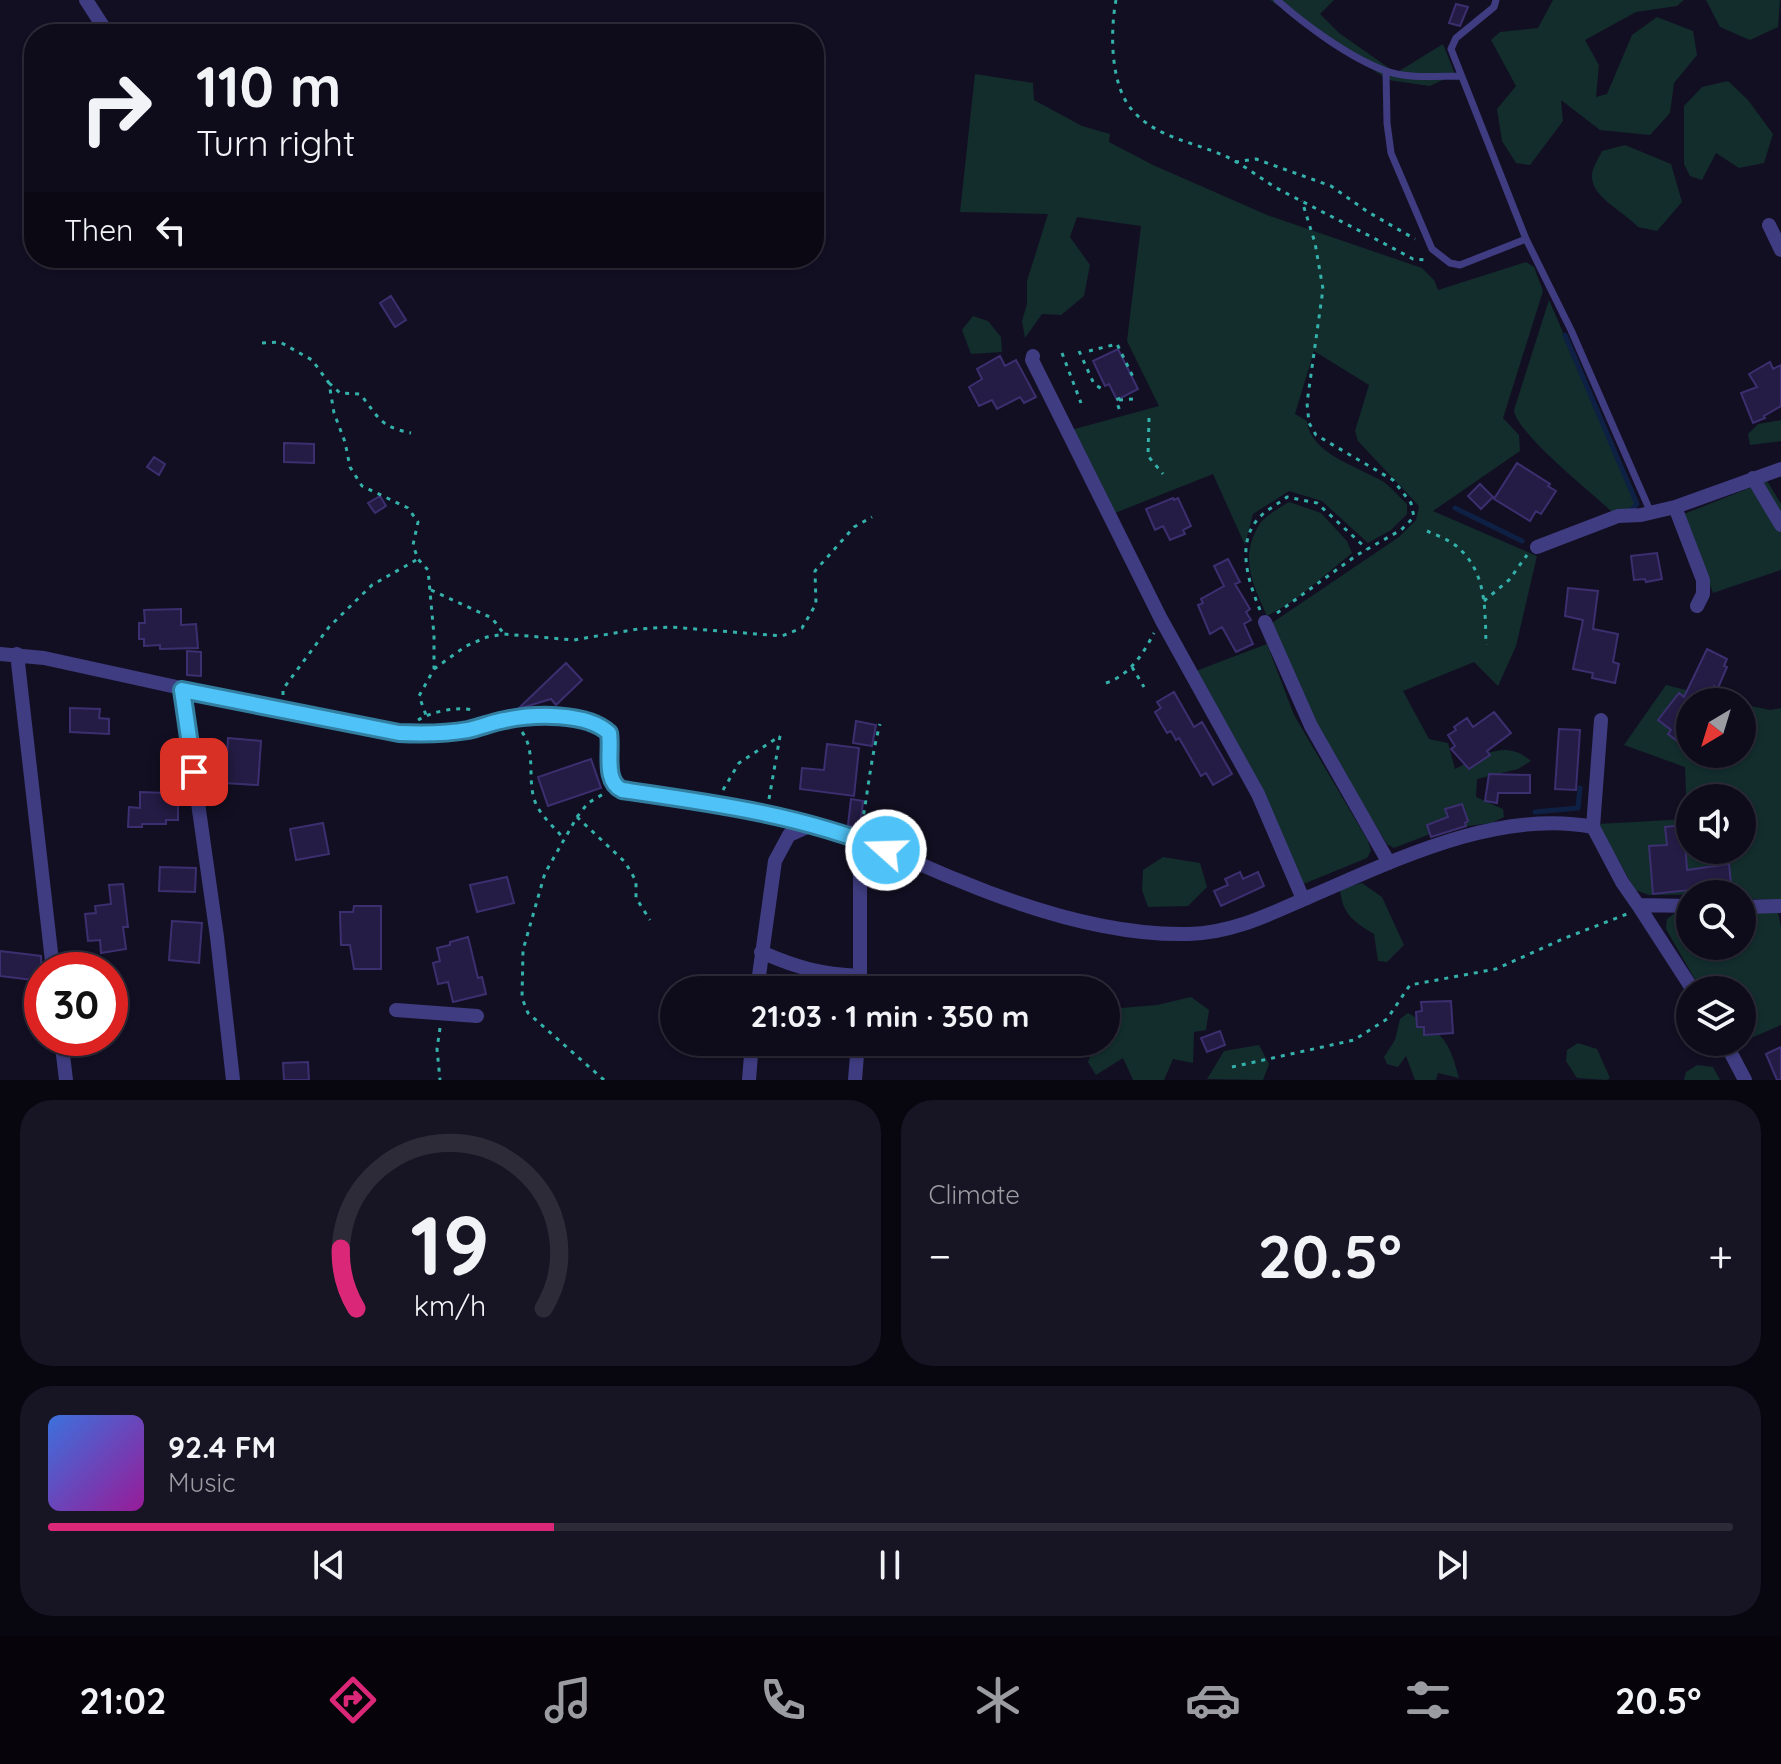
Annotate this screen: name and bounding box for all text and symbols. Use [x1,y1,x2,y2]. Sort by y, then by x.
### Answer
text: 110 m [196,51,341,121]
icon: right [64,56,168,160]
text: Turn right [196,120,355,165]
icon: left [149,208,193,252]
text: Then [64,211,133,249]
north arrow [1676,688,1756,768]
map controls [1676,688,1756,1056]
pin [160,738,228,806]
icon: arrive [172,750,216,794]
button: sound [1676,784,1756,864]
position arrow [844,808,928,892]
button: search [1676,880,1756,960]
speed limit sign: 30 [24,952,128,1056]
button: layers [1676,976,1756,1056]
text: 21:03 · 1 min · 350 m [751,997,1029,1035]
text: Climate [929,1178,1020,1211]
text: 19 [410,1192,490,1296]
text: 20.5° [1258,1218,1402,1293]
text: − [929,1228,951,1283]
text: + [1708,1228,1733,1283]
text: km/h [414,1287,487,1323]
text: 92.4 FM [168,1428,276,1466]
text: Music [168,1466,236,1499]
icon: previous [307,1543,351,1587]
icon: pause [868,1543,912,1587]
icon: next [1430,1543,1474,1587]
icon: directions [325,1672,381,1728]
icon: music [540,1672,596,1728]
icon: phone [755,1672,811,1728]
icon: climate [970,1672,1026,1728]
icon: car [1185,1672,1241,1728]
icon: filters [1400,1672,1456,1728]
text: 21:02 [79,1678,166,1723]
text: 20.5° [1615,1678,1701,1723]

